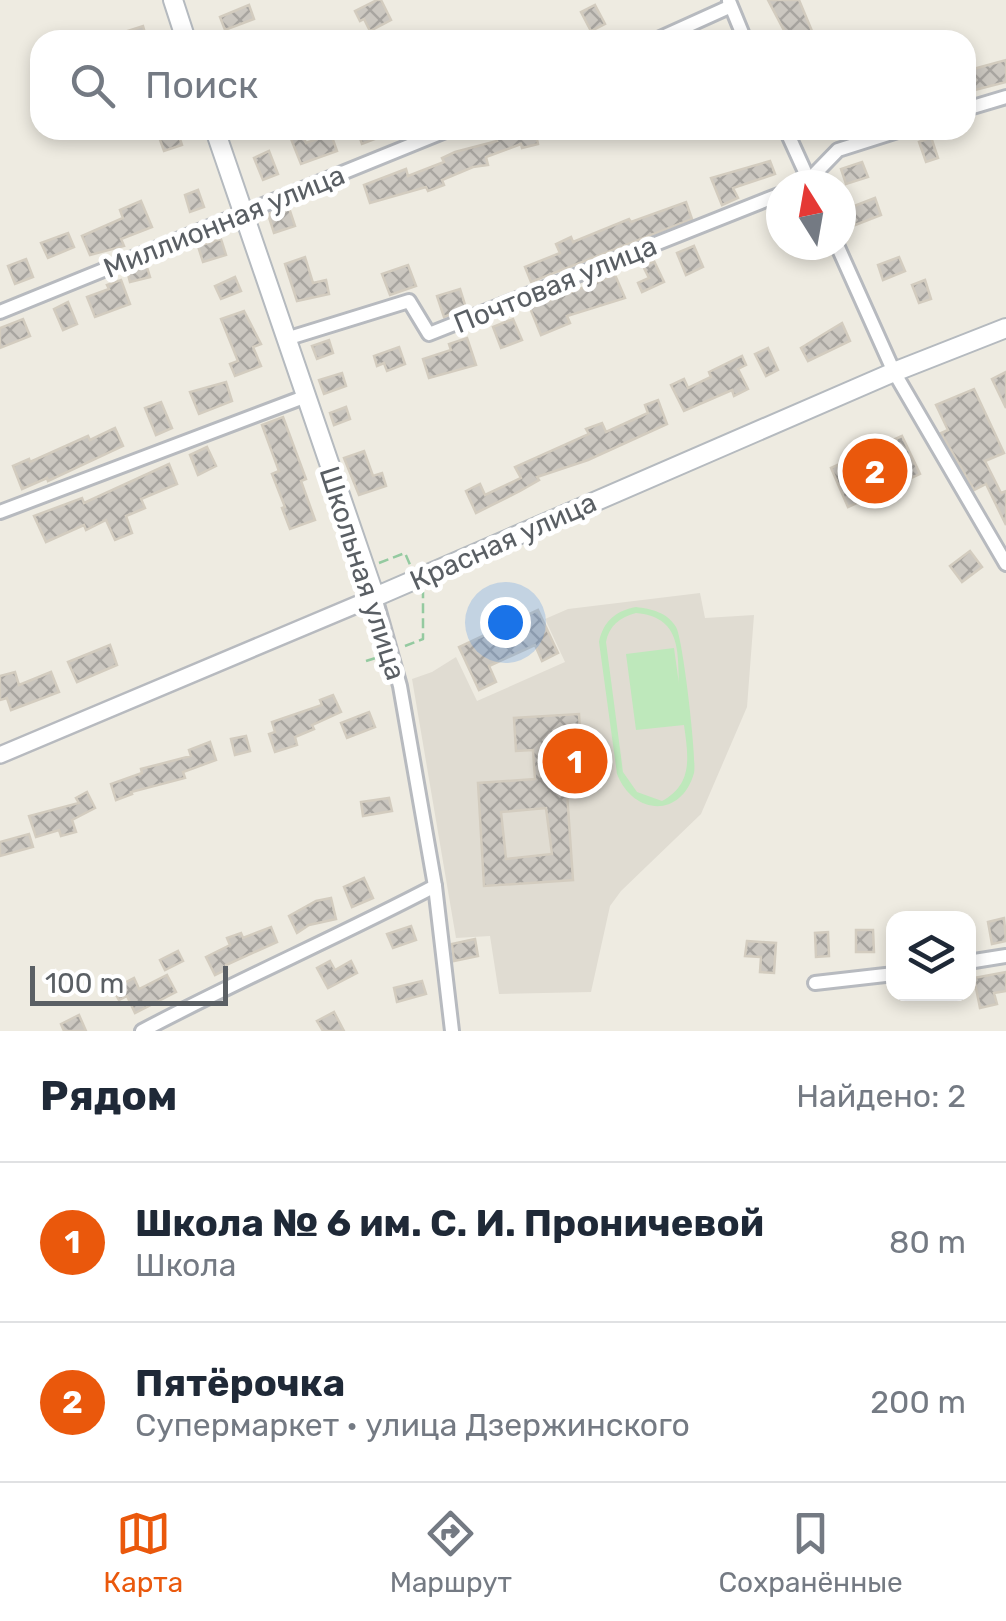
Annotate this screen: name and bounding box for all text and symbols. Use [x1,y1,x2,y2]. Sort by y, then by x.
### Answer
search box [30,30,976,140]
icon: search [65,58,120,113]
text: Поиск [145,62,258,108]
street label: Миллионная улица [99,158,350,285]
north arrow [766,170,856,260]
street label: Почтовая улица [449,229,661,340]
pin: 2 [842,434,908,508]
street label: Школьная улица [312,462,413,684]
street label: Красная улица [405,486,602,597]
your location [480,597,531,648]
pin: 1 [542,724,608,798]
map controls [886,911,976,1001]
button: layers [886,911,976,1001]
scale bar [30,961,228,1006]
text: 100 m [45,967,124,1000]
text: Рядом [40,1071,177,1121]
text: Найдено: 2 [796,1077,966,1115]
text: Школа № 6 им. С. И. Проничевой [135,1200,764,1246]
text: 1 [65,1223,80,1261]
text: 80 m [889,1223,966,1261]
text: Школа [135,1246,236,1284]
text: Пятёрочка [135,1360,345,1406]
text: 2 [62,1383,83,1421]
text: 200 m [870,1383,966,1421]
text: Супермаркет · улица Дзержинского [135,1406,690,1444]
tab: Карта [103,1506,183,1599]
tab: Маршрут [390,1506,512,1599]
tab: Сохранённые [718,1506,903,1599]

